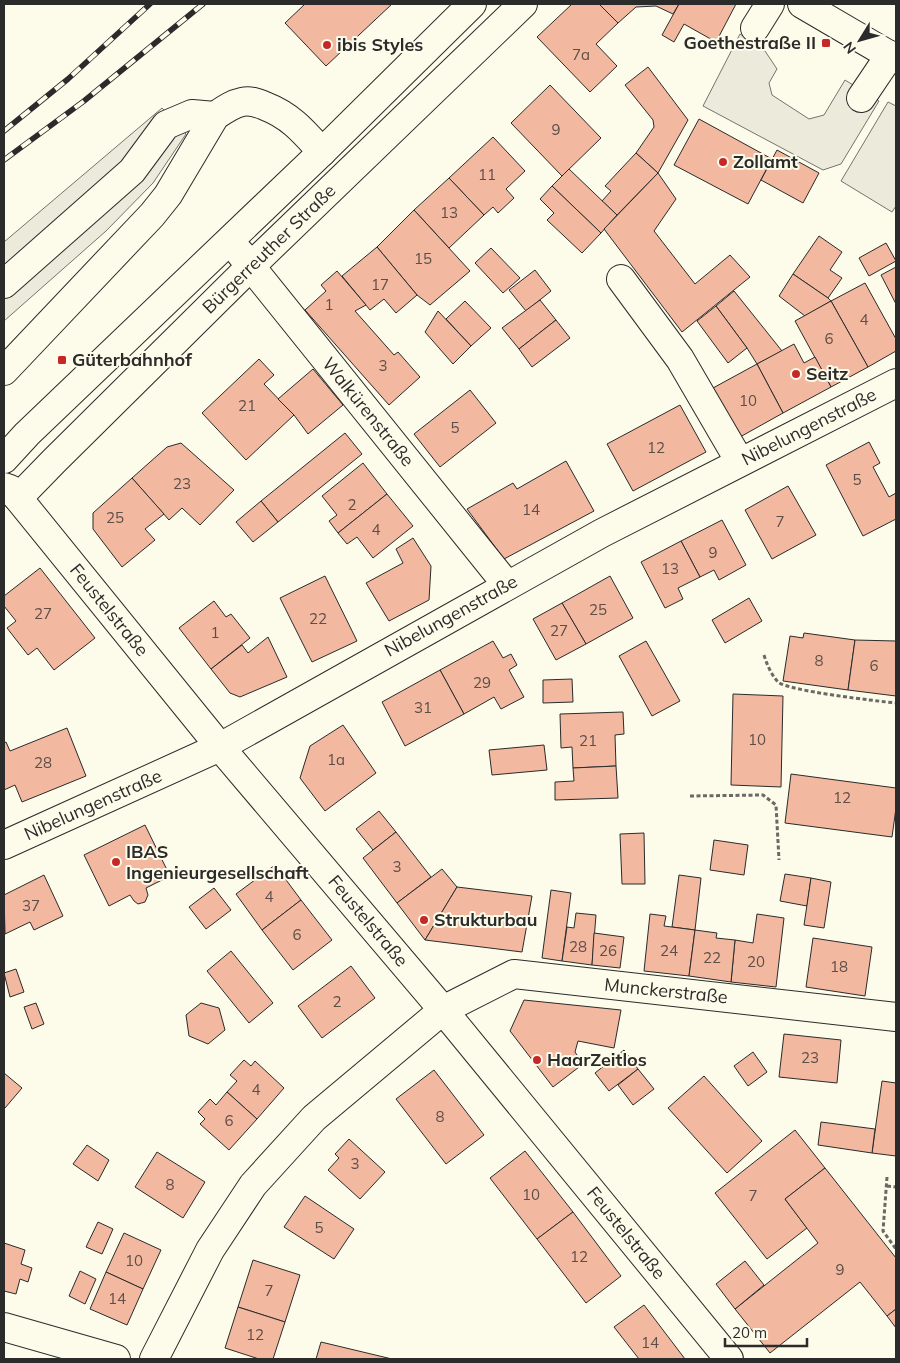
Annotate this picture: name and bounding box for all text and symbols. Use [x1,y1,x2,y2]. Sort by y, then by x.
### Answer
north arrow [835,15,885,65]
place label: Goethestraße II [684,31,816,54]
place label: ibis Styles [337,33,423,56]
marker: Goethestraße II [820,37,832,49]
text: N [839,38,860,57]
marker: ibis Styles [321,39,333,51]
house number: 7a [572,45,590,64]
house number: 9 [551,120,561,139]
place label: Zollamt [733,150,798,173]
marker: Zollamt [717,156,729,168]
house number: 11 [478,165,496,184]
street label: Bürgerreuther Straße [197,179,340,318]
house number: 13 [440,203,458,222]
house number: 15 [414,249,432,268]
house number: 17 [371,275,389,294]
house number: 1 [324,295,334,314]
house number: 4 [859,310,869,329]
house number: 6 [824,329,834,348]
place label: Güterbahnhof [72,348,192,371]
street label: Walkürenstraße [317,352,420,471]
marker: Güterbahnhof [56,354,68,366]
house number: 3 [378,356,388,375]
place label: Seitz [806,362,849,385]
marker: Seitz [790,368,802,380]
street label: Nibelungenstraße [737,383,880,470]
house number: 10 [739,391,757,410]
house number: 21 [238,396,256,415]
house number: 5 [450,418,460,437]
house number: 12 [647,438,665,457]
house number: 5 [852,470,862,489]
house number: 23 [173,474,191,493]
house number: 2 [347,495,357,514]
house number: 14 [522,500,540,519]
house number: 25 [106,508,124,527]
house number: 7 [775,512,785,531]
house number: 4 [371,520,381,539]
house number: 9 [708,543,718,562]
street label: Feustelstraße [65,559,154,661]
house number: 13 [661,559,679,578]
street label: Nibelungenstraße [380,570,521,662]
house number: 25 [589,600,607,619]
house number: 27 [34,604,52,623]
house number: 22 [309,609,327,628]
house number: 27 [550,621,568,640]
house number: 1 [210,623,220,642]
house number: 8 [814,651,824,670]
house number: 6 [869,656,879,675]
house number: 29 [473,673,491,692]
house number: 31 [414,698,432,717]
house number: 10 [748,730,766,749]
house number: 21 [579,731,597,750]
house number: 1a [327,750,345,769]
house number: 28 [34,753,52,772]
street label: Nibelungenstraße [20,764,165,845]
house number: 12 [833,788,851,807]
place label: IBAS Ingenieurgesellschaft [126,840,309,884]
marker: IBAS Ingenieurgesellschaft [110,856,122,868]
house number: 3 [392,857,402,876]
street label: Feustelstraße [323,870,413,971]
house number: 4 [264,887,274,906]
house number: 37 [22,896,40,915]
place label: Strukturbau [434,908,537,931]
marker: Strukturbau [418,914,430,926]
house number: 6 [292,925,302,944]
house number: 28 [569,937,587,956]
house number: 26 [599,941,617,960]
house number: 24 [660,941,678,960]
house number: 22 [703,948,721,967]
house number: 20 [747,952,765,971]
house number: 18 [830,957,848,976]
street label: Munckerstraße [603,973,729,1008]
house number: 2 [332,992,342,1011]
place label: HaarZeitlos [547,1048,647,1071]
house number: 23 [801,1048,819,1067]
marker: HaarZeitlos [531,1054,543,1066]
house number: 4 [251,1080,261,1099]
house number: 8 [435,1107,445,1126]
house number: 6 [224,1111,234,1130]
house number: 3 [350,1154,360,1173]
house number: 8 [165,1175,175,1194]
street label: Feustelstraße [582,1182,671,1284]
house number: 10 [522,1185,540,1204]
house number: 7 [748,1186,758,1205]
house number: 5 [314,1218,324,1237]
house number: 12 [570,1247,588,1266]
house number: 10 [125,1251,143,1270]
house number: 9 [835,1260,845,1279]
house number: 7 [264,1281,274,1300]
house number: 14 [108,1289,126,1308]
scale bar [725,1316,808,1348]
text: 20 m [732,1323,767,1342]
house number: 12 [246,1325,264,1344]
house number: 14 [641,1333,659,1352]

